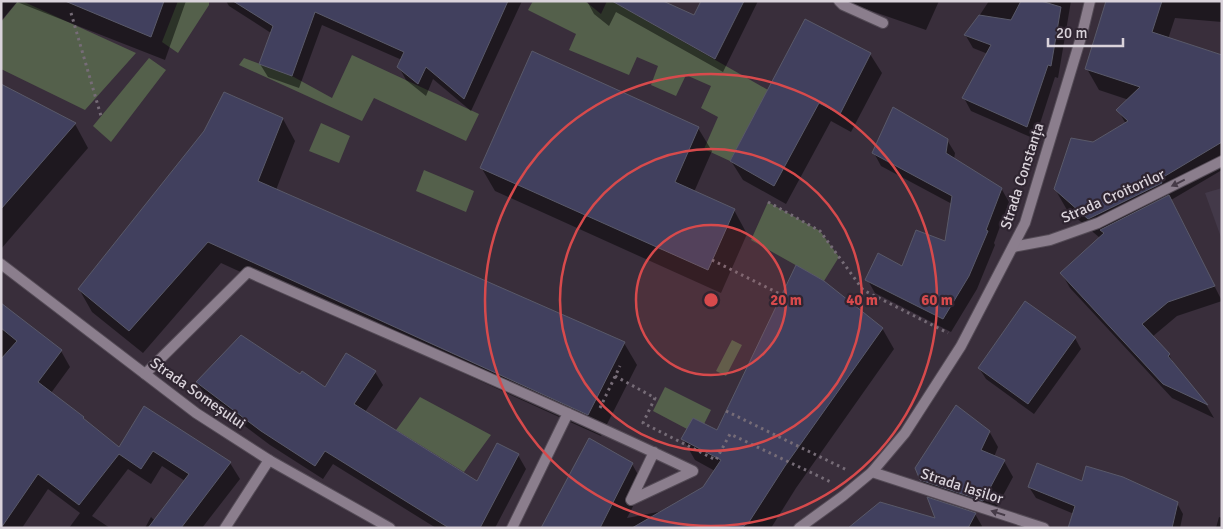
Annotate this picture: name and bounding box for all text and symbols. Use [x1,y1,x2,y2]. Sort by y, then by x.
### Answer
scale bar [1048,15,1123,47]
text: 20 m [1056,24,1087,42]
street label: Strada Constanța [996,121,1049,232]
street label: Strada Croitorilor [1058,165,1168,227]
one-way arrow [1171,179,1185,187]
centre of rings [702,291,720,309]
text: 20 m [770,291,802,309]
text: 40 m [846,291,878,309]
text: 60 m [921,291,953,309]
street label: Strada Someșului [147,353,249,433]
street label: Strada Iașilor [918,464,1006,508]
one-way arrow [990,509,1005,516]

